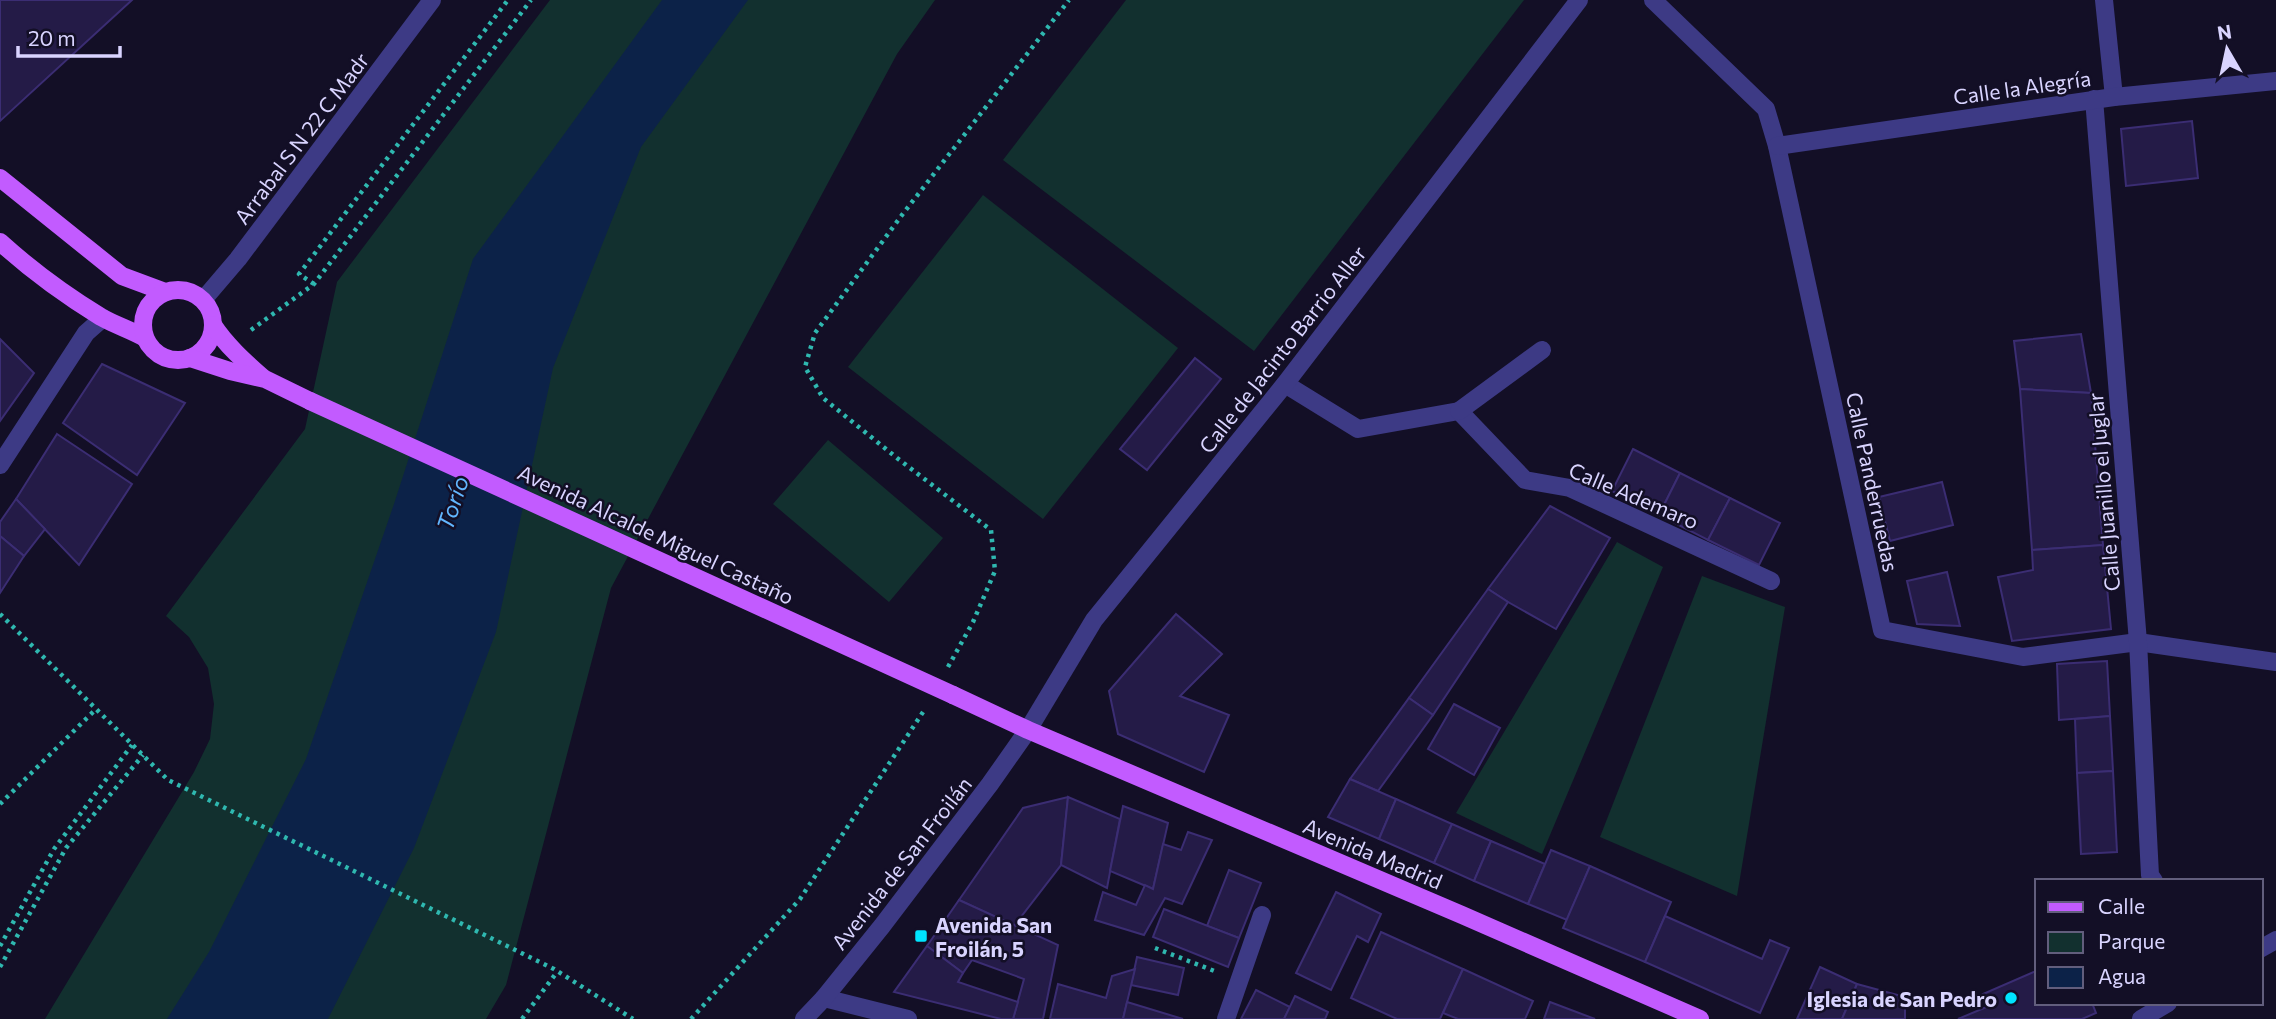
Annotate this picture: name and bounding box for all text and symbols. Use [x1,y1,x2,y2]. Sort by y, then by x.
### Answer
scale bar [18,14,119,58]
north arrow [2192,14,2262,84]
text: N [2215,19,2233,44]
text: 20 m [28,25,76,50]
street label: Arrabal S N 22 C Madr [228,47,374,229]
street label: Calle la Alegría [1952,65,2092,109]
street label: Calle de Jacinto Barrio Aller [1193,240,1371,458]
street label: Calle Panderruedas [1842,390,1904,574]
street label: Calle Juanillo el Juglar [2082,392,2124,592]
street label: Calle Ademaro [1565,456,1703,534]
street label: Avenida Alcalde Miguel Castaño [514,459,798,609]
water label: Torío [430,472,474,534]
street label: Avenida de San Froilán [826,772,976,954]
street label: Avenida Madrid [1300,812,1446,894]
legend [2035,879,2262,1005]
text: Calle [2098,893,2145,918]
place label: Avenida San Froilán, 5 [935,912,1052,961]
marker: Avenida San Froilán, 5 [913,928,929,944]
text: Parque [2098,928,2165,953]
text: Agua [2098,963,2146,988]
place label: Iglesia de San Pedro [1807,986,1997,1011]
marker: Iglesia de San Pedro [2003,990,2019,1006]

